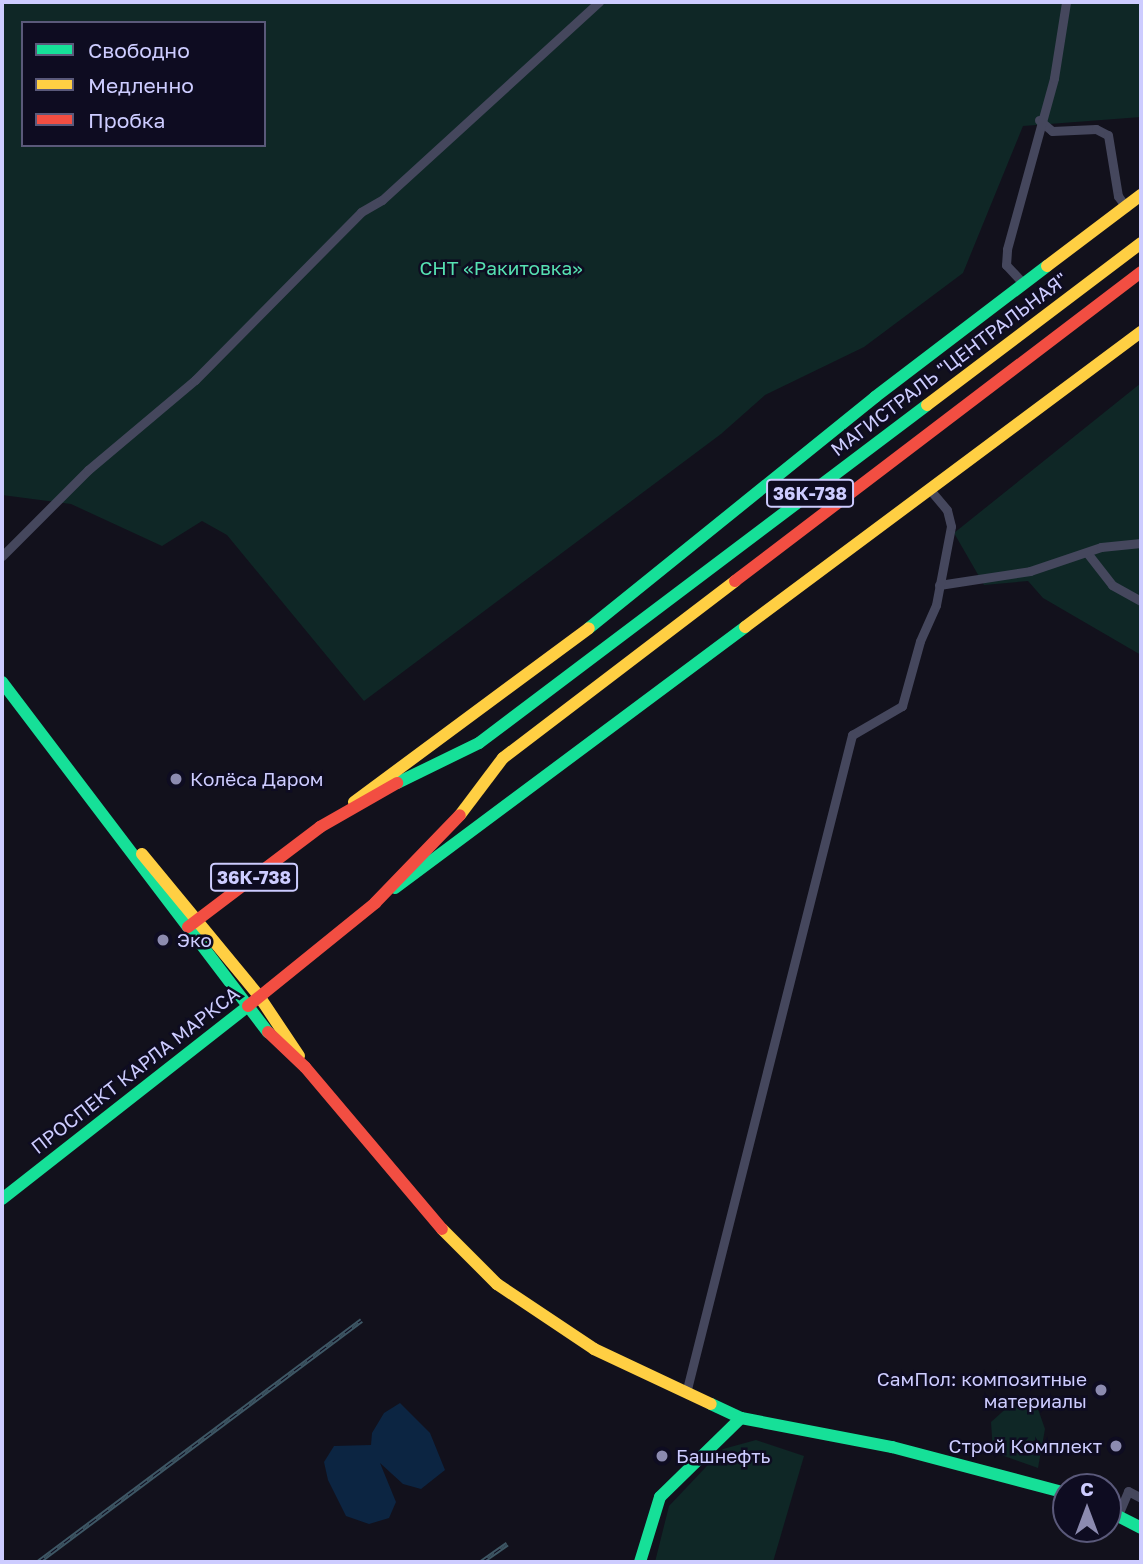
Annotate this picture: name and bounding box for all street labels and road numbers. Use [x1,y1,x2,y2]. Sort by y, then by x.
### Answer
street label: МАГИСТРАЛЬ "ЦЕНТРАЛЬНАЯ" [826,267,1072,461]
road number: 36К-738 [764,478,856,508]
road number: 36К-738 [208,862,300,892]
street label: ПРОСПЕКТ КАРЛА МАРКСА [26,982,244,1158]

